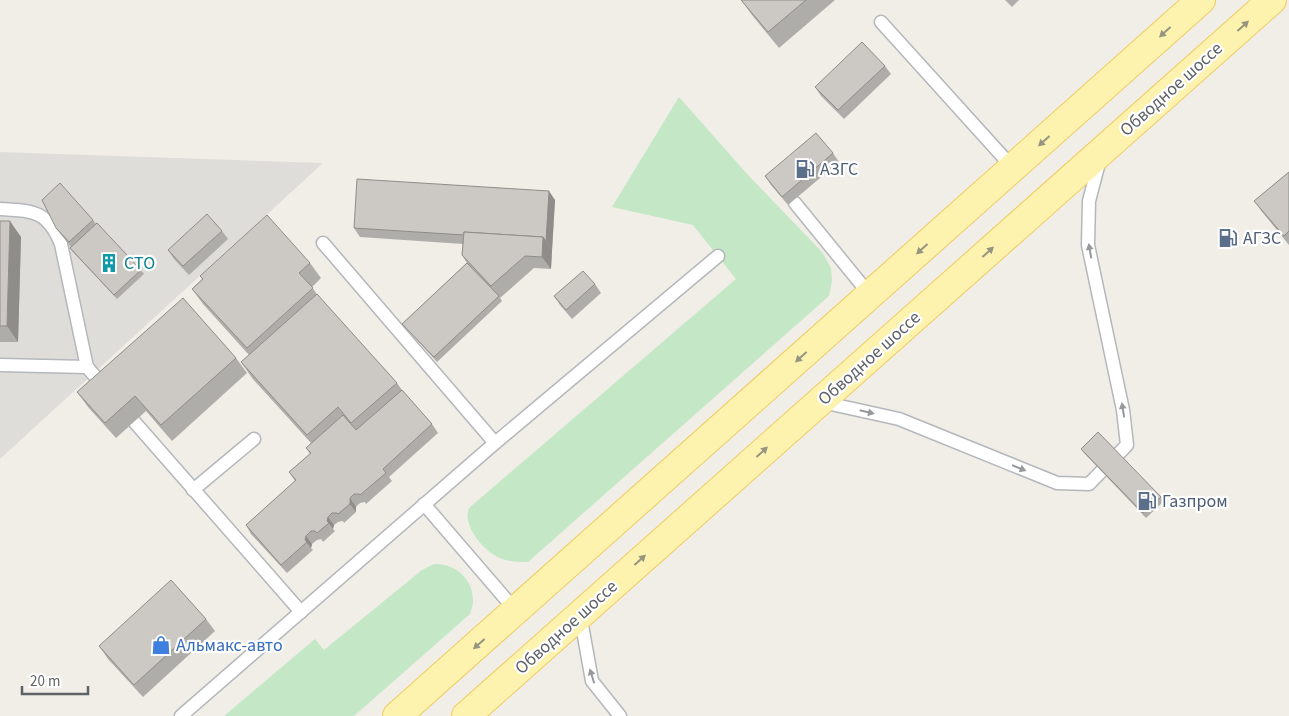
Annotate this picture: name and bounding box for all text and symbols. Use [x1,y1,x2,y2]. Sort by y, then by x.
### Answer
one-way arrow [1236,20,1249,31]
one-way arrow [1158,27,1171,38]
street label: Обводное шоссе [1114,36,1228,142]
one-way arrow [1037,135,1050,146]
place label: АЗГС [820,157,858,182]
fuel station icon: АЗГС [794,158,816,180]
place label: АГЗС [1243,226,1281,251]
fuel station icon: АГЗС [1217,227,1239,249]
one-way arrow [1085,242,1093,258]
one-way arrow [916,243,929,254]
one-way arrow [982,246,995,257]
place label: СТО [124,251,155,276]
building icon: СТО [98,252,120,274]
street label: Обводное шоссе [812,305,926,411]
one-way arrow [795,351,807,363]
one-way arrow [1118,401,1126,417]
one-way arrow [860,408,875,416]
one-way arrow [755,447,768,458]
one-way arrow [1012,464,1027,472]
place label: Газпром [1162,489,1228,514]
fuel station icon: Газпром [1136,490,1158,512]
one-way arrow [634,554,646,566]
street label: Обводное шоссе [509,574,623,680]
place label: Альмакс-авто [176,633,283,658]
shop icon: Альмакс-авто [150,634,172,656]
one-way arrow [473,638,486,649]
scale bar [22,664,89,696]
one-way arrow [588,668,596,683]
text: 20 m [30,671,60,692]

